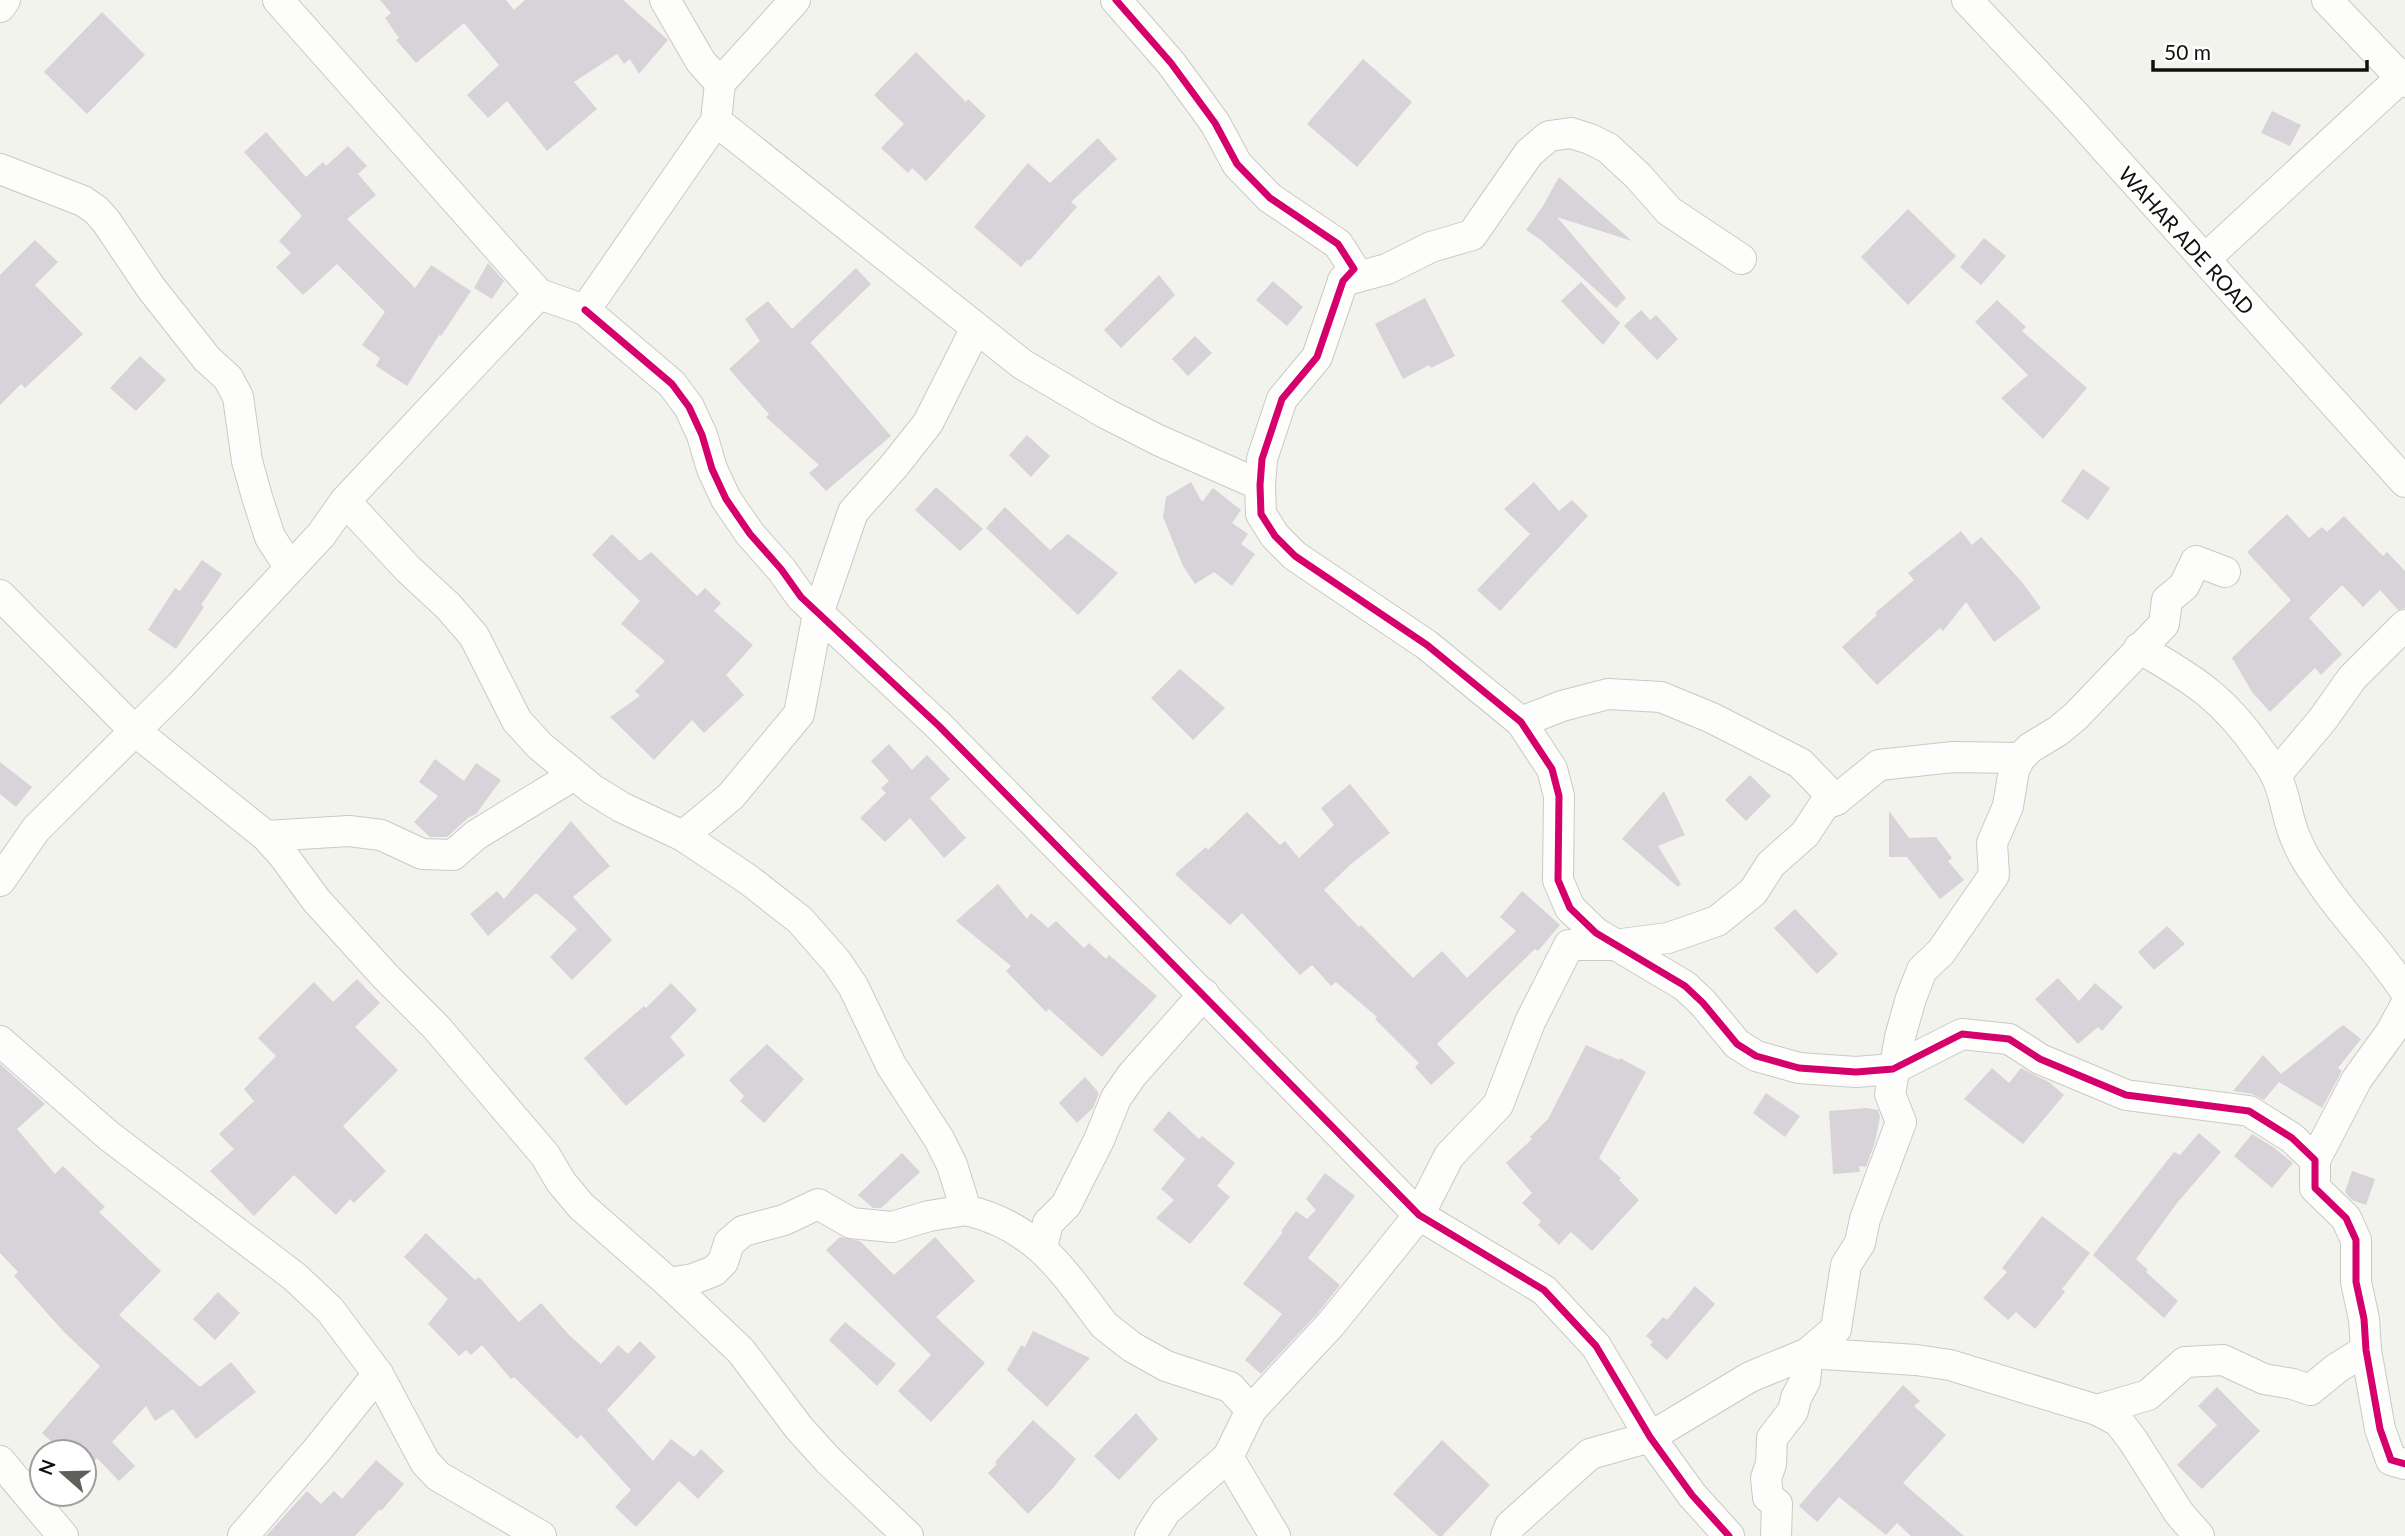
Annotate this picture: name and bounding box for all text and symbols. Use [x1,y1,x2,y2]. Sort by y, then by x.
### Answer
scale bar [2153,28,2366,72]
text: 50 m [2164,39,2211,64]
street label: WAHAR ADE ROAD [2114,161,2260,319]
north arrow [28,1438,98,1508]
text: N [33,1456,60,1478]

